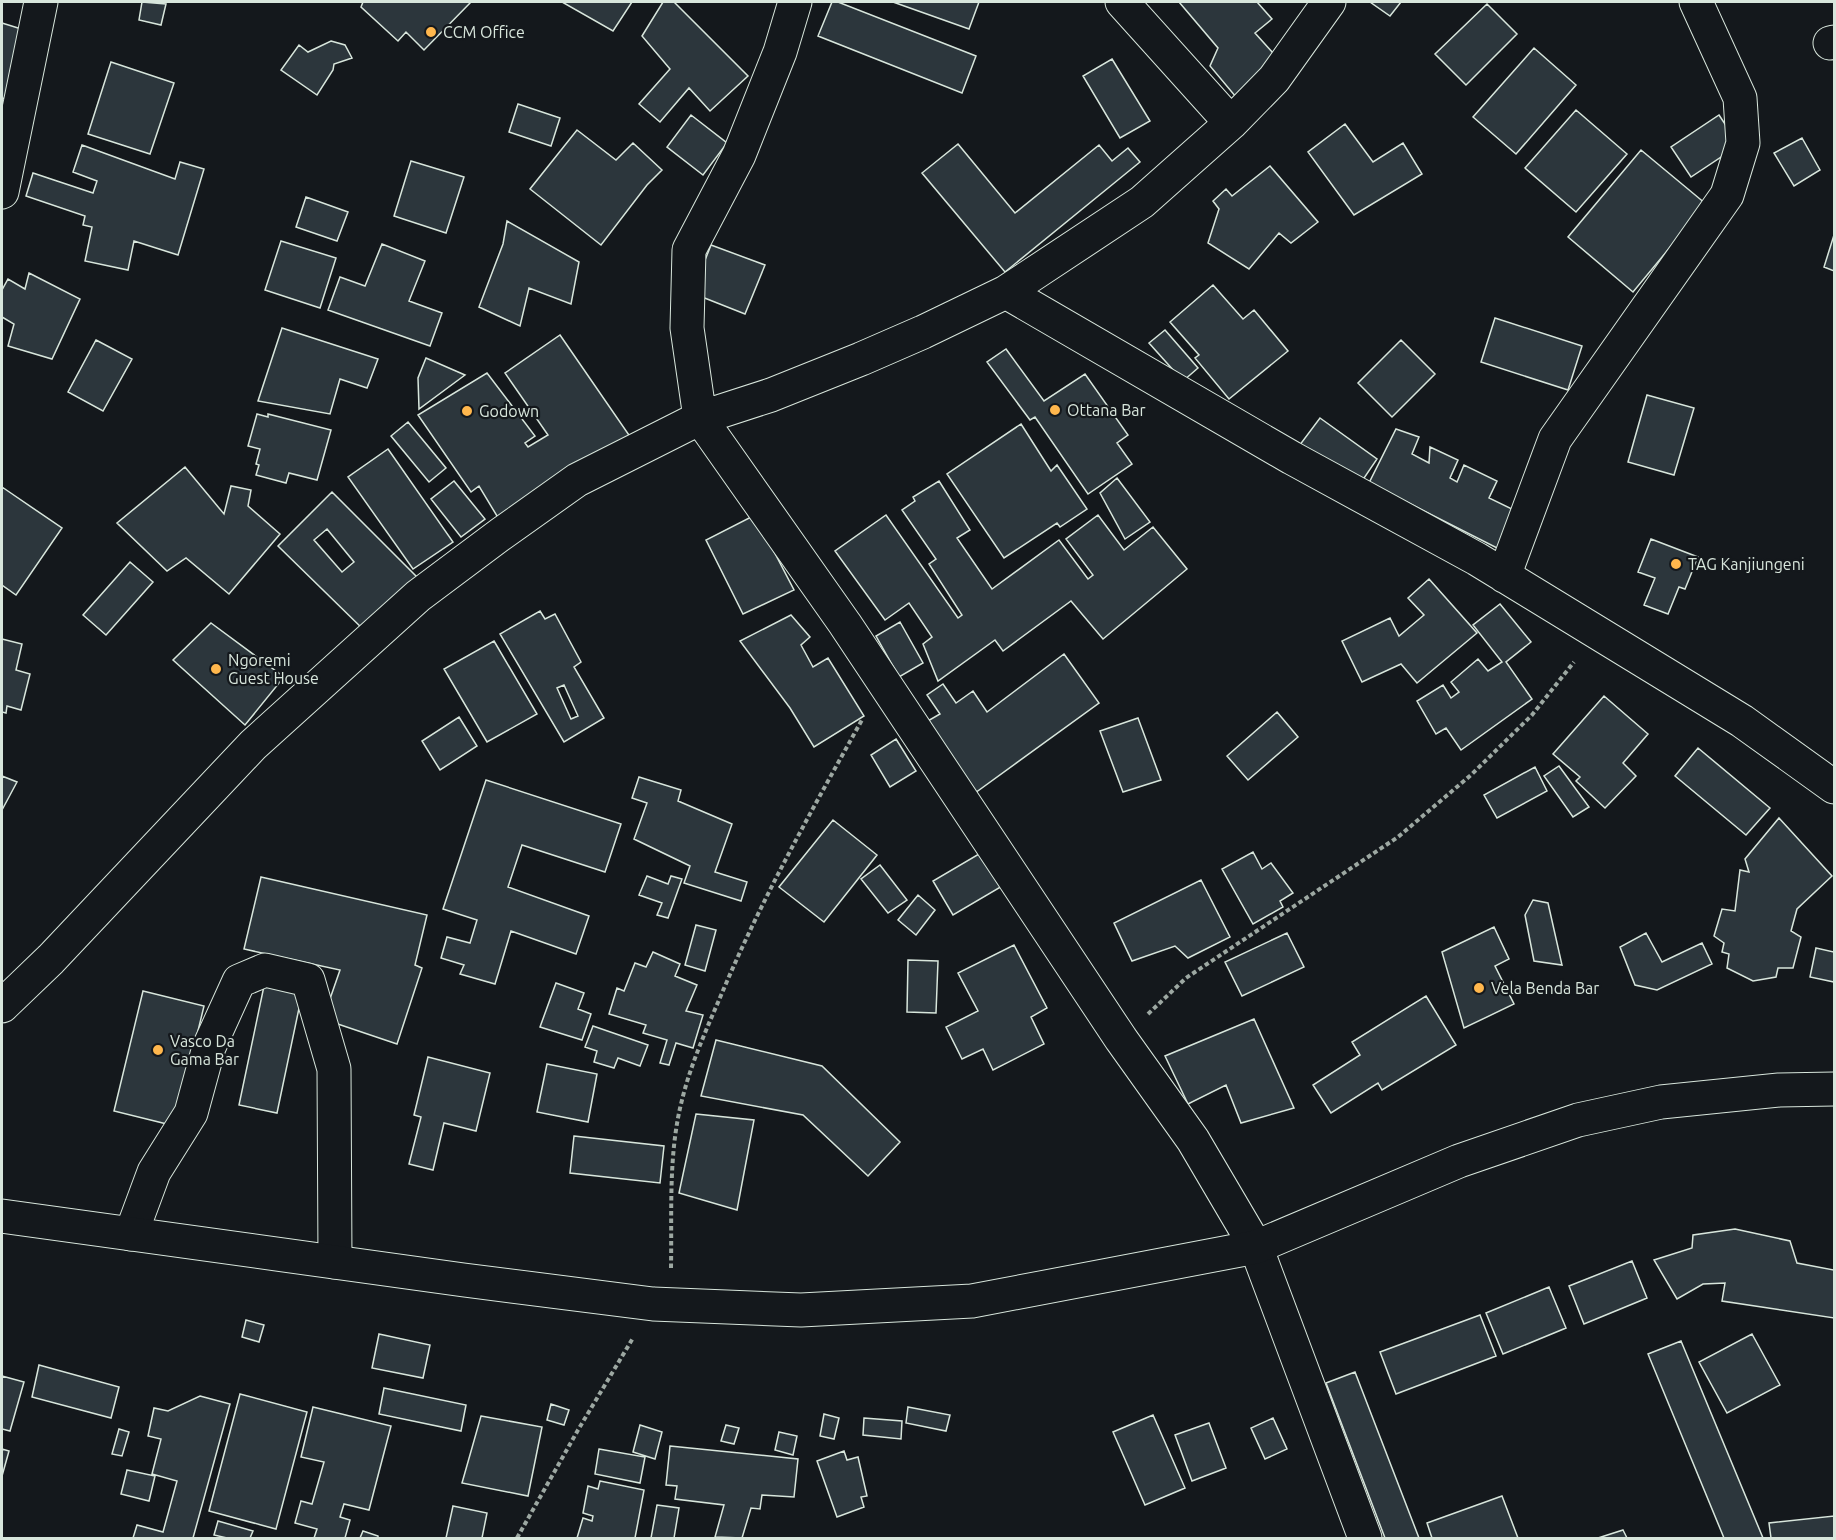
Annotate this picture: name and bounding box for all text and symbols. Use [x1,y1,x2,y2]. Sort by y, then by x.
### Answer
place label: CCM Office [443,23,525,41]
marker: CCM Office [424,25,438,39]
place label: Ottana Bar [1067,401,1146,419]
place label: Godown [479,402,539,420]
marker: Ottana Bar [1048,403,1062,417]
marker: Godown [460,404,474,418]
place label: TAG Kanjiungeni [1688,555,1805,573]
marker: TAG Kanjiungeni [1669,557,1683,571]
place label: Ngoremi Guest House [228,651,319,687]
marker: Ngoremi Guest House [209,662,223,676]
place label: Vela Benda Bar [1491,979,1599,997]
marker: Vela Benda Bar [1472,981,1486,995]
place label: Vasco Da Gama Bar [170,1032,239,1068]
marker: Vasco Da Gama Bar [151,1043,165,1057]

